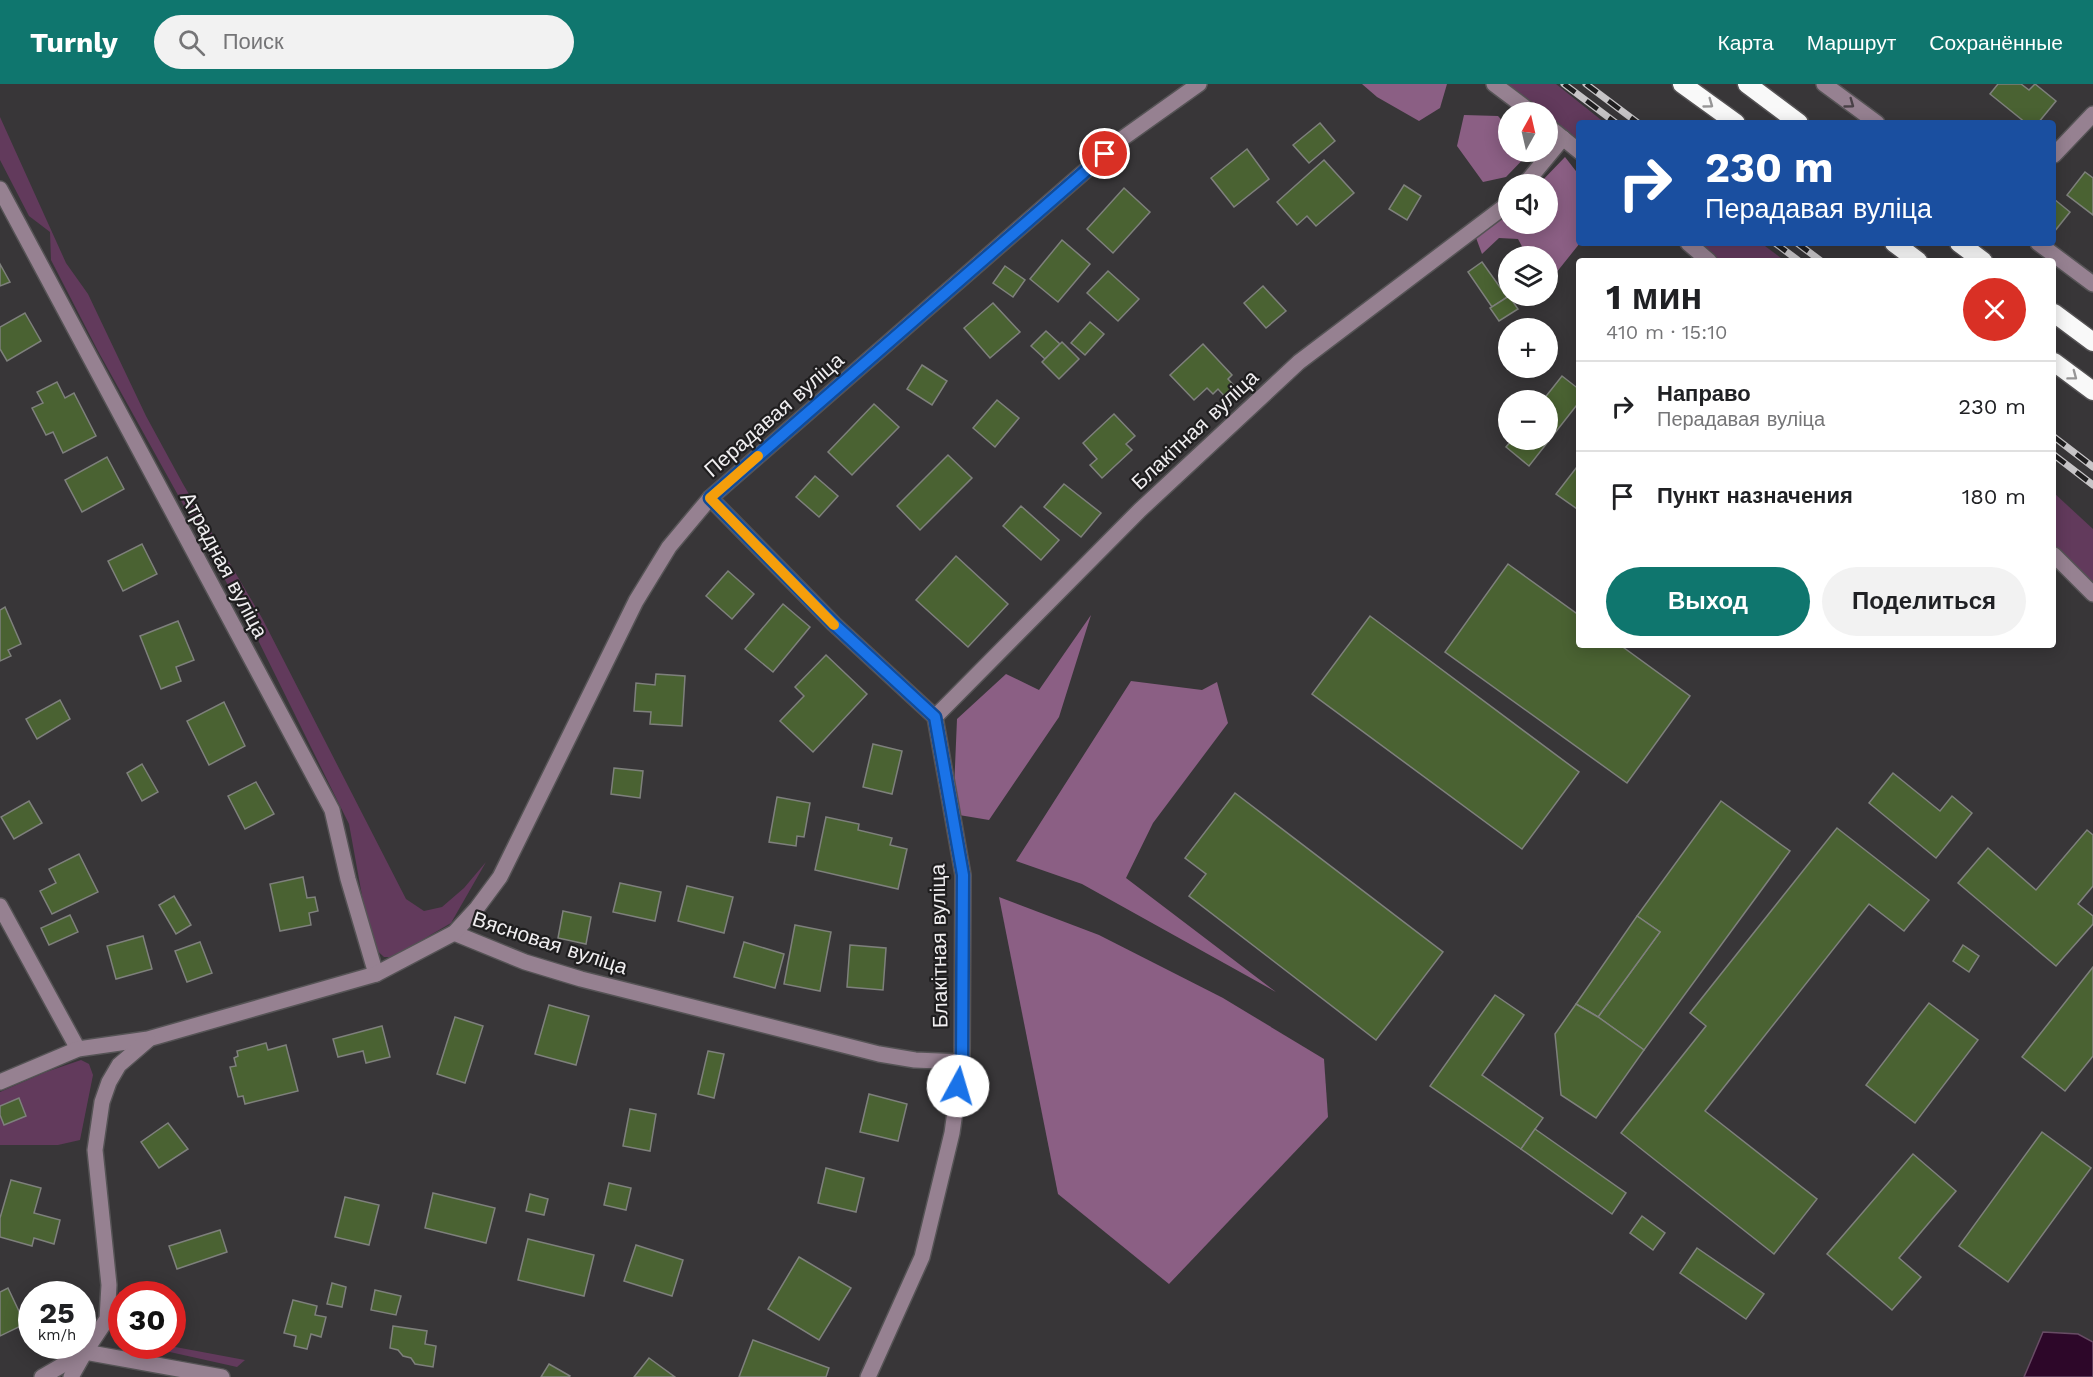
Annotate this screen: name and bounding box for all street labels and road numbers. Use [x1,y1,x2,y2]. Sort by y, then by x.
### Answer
street label: Перадавая вуліца [699,347,849,482]
street label: Блакітная вуліца [1126,364,1263,495]
street label: Атрадная вуліца [175,487,274,642]
street label: Блакітная вуліца [925,863,952,1028]
street label: Вясновая вуліца [470,906,631,979]

